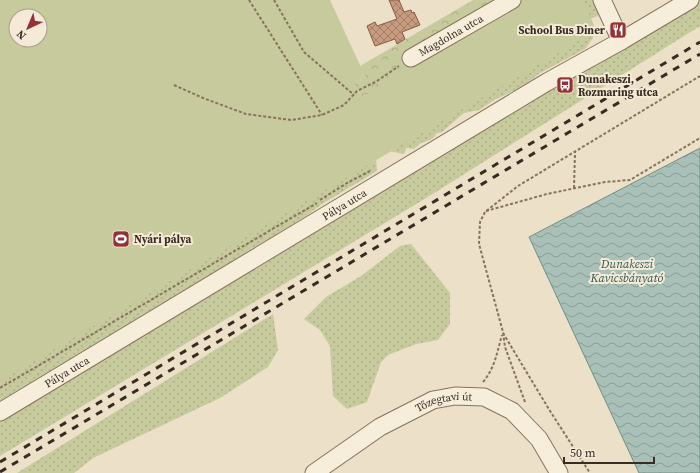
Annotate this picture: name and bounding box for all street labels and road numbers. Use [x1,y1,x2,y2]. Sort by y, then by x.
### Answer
street label: Magdolna utca [416,11,486,60]
street label: Pálya utca [319,185,370,224]
street label: Pálya utca [42,353,93,391]
street label: Tőzegtavi út [413,389,473,416]

